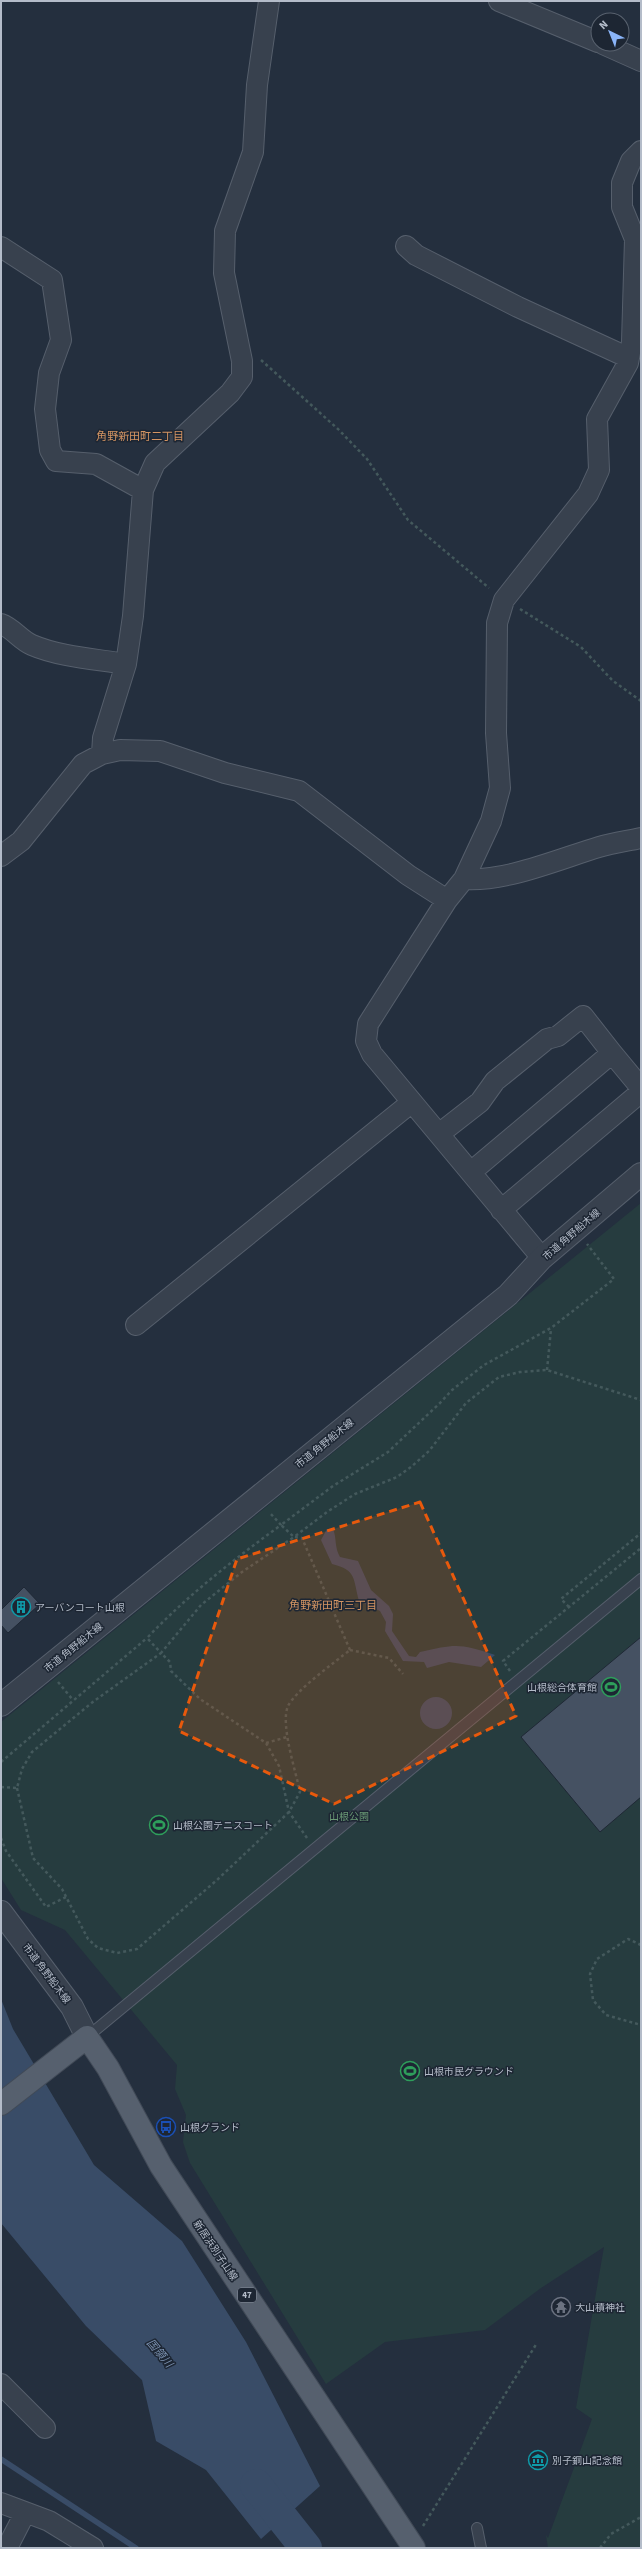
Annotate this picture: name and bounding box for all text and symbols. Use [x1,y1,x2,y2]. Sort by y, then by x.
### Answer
north arrow [590,12,630,52]
text: N [596,17,611,33]
district label: 角野新田町二丁目 [96,429,184,444]
street label: 市道 角野船木線 [540,1206,603,1264]
street label: 市道 角野船木線 [292,1416,357,1472]
building icon: アーバンコート山根 [10,1596,32,1618]
district label: 角野新田町三丁目 [289,1598,377,1613]
place label: アーバンコート山根 [35,1601,125,1615]
street label: 市道 角野船木線 [41,1620,106,1676]
sports icon: 山根総合体育館 [600,1676,622,1698]
place label: 山根総合体育館 [527,1681,597,1695]
park label: 山根公園 [329,1810,369,1824]
sports icon: 山根公園テニスコート [148,1814,170,1836]
place label: 山根公園テニスコート [173,1819,273,1833]
street label: 市道 角野船木線 [19,1941,73,2007]
sports icon: 山根市民グラウンド [399,2060,421,2082]
place label: 山根市民グラウンド [424,2065,514,2079]
bus stop icon: 山根グランド [155,2116,177,2138]
place label: 山根グランド [180,2121,240,2135]
street label: 新居浜別子山線 [190,2218,241,2283]
road number: 47 [238,2288,256,2302]
temple icon: 大山積神社 [550,2296,572,2318]
place label: 大山積神社 [575,2301,625,2315]
water label: 国領川 [143,2336,177,2372]
museum icon: 別子銅山記念館 [527,2449,549,2471]
place label: 別子銅山記念館 [552,2454,622,2468]

